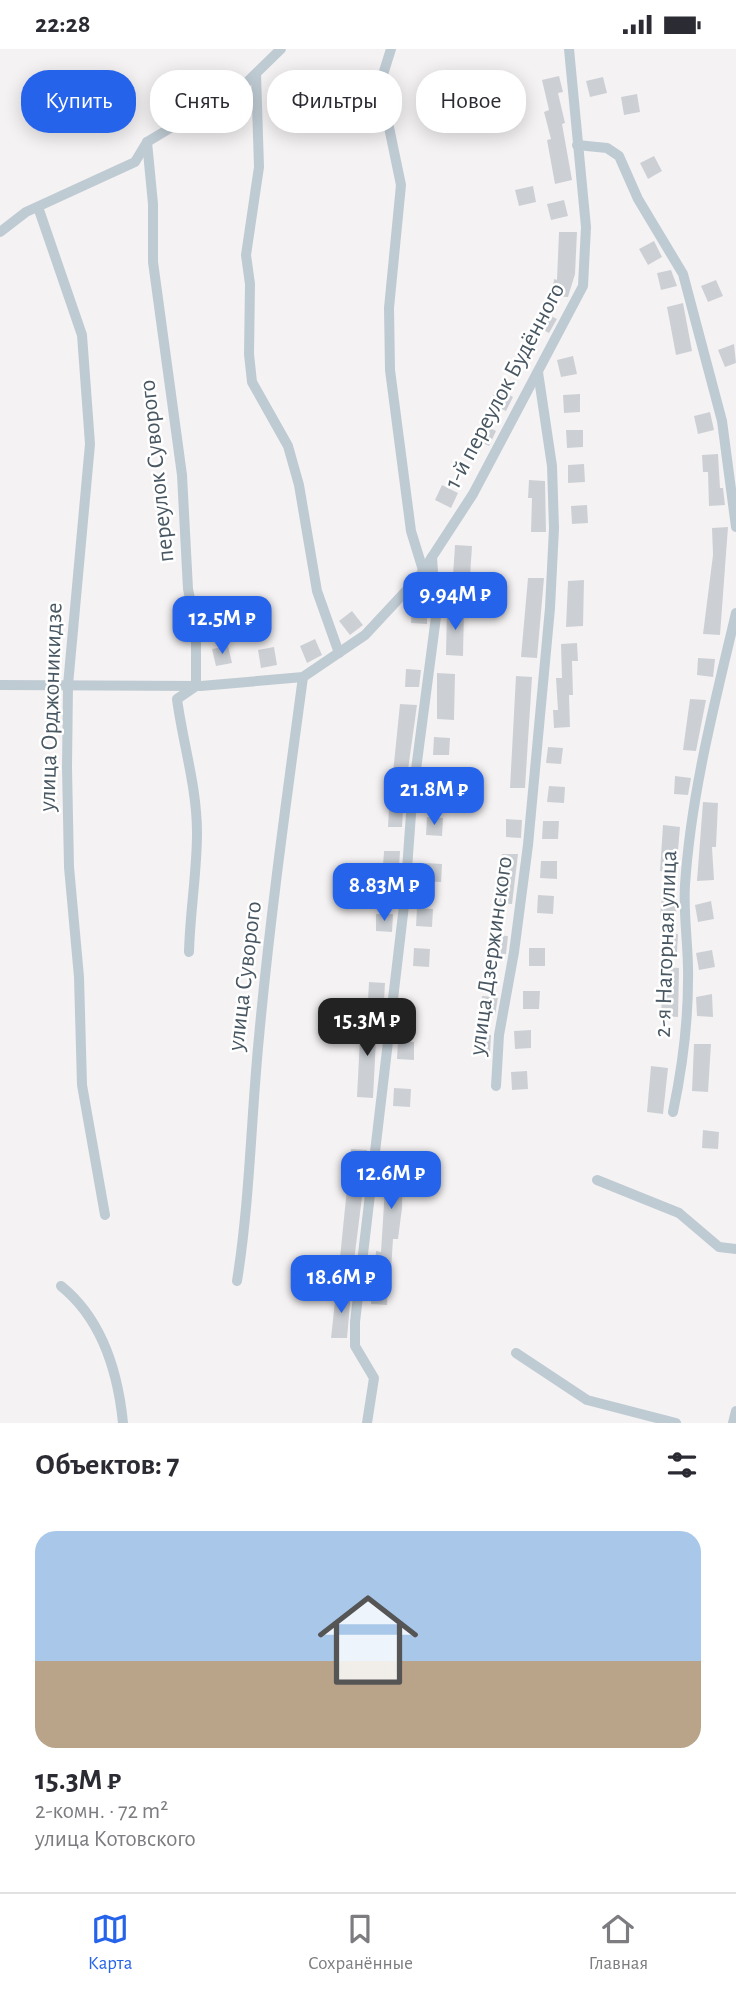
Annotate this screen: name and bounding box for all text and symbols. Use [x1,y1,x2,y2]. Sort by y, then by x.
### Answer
text: 22:28 [35,11,91,37]
chip: Купить [21,70,136,133]
chip: Снять [150,70,253,133]
chip: Фильтры [267,70,402,133]
chip: Новое [416,70,526,133]
street label: 1-й переулок Будённого [441,279,569,493]
street label: переулок Суворого [135,379,179,563]
pin: 9.94M ₽ [390,573,520,632]
text: 9.94M ₽ [419,583,491,606]
pin: 12.5M ₽ [157,597,287,656]
street label: улица Орджоникидзе [35,602,67,813]
text: 12.5M ₽ [189,607,255,630]
pin: 21.8M ₽ [369,767,499,827]
text: 21.8M ₽ [400,778,468,801]
street label: 2-я Нагорная улица [651,850,681,1038]
street label: улица Дзержинского [465,855,517,1058]
pin: 8.83M ₽ [319,863,449,923]
text: 8.83M ₽ [349,874,419,897]
street label: улица Суворого [224,900,266,1053]
pin: 15.3M ₽ [302,999,432,1058]
text: 15.3M ₽ [334,1009,400,1032]
pin: 12.6M ₽ [326,1151,456,1211]
text: 12.6M ₽ [357,1162,425,1185]
pin: 18.6M ₽ [276,1255,406,1315]
text: 18.6M ₽ [307,1266,375,1289]
icon: filters [663,1446,701,1484]
text: Объектов: 7 [35,1450,179,1480]
icon: home [305,1577,431,1703]
text: 15.3M ₽ [35,1765,121,1795]
text: 2-комн. · 72 m² [35,1800,168,1823]
text: улица Котовского [35,1828,196,1851]
tab: Карта [88,1910,132,1975]
tab: Сохранённые [308,1910,413,1975]
tab: Главная [589,1910,648,1975]

